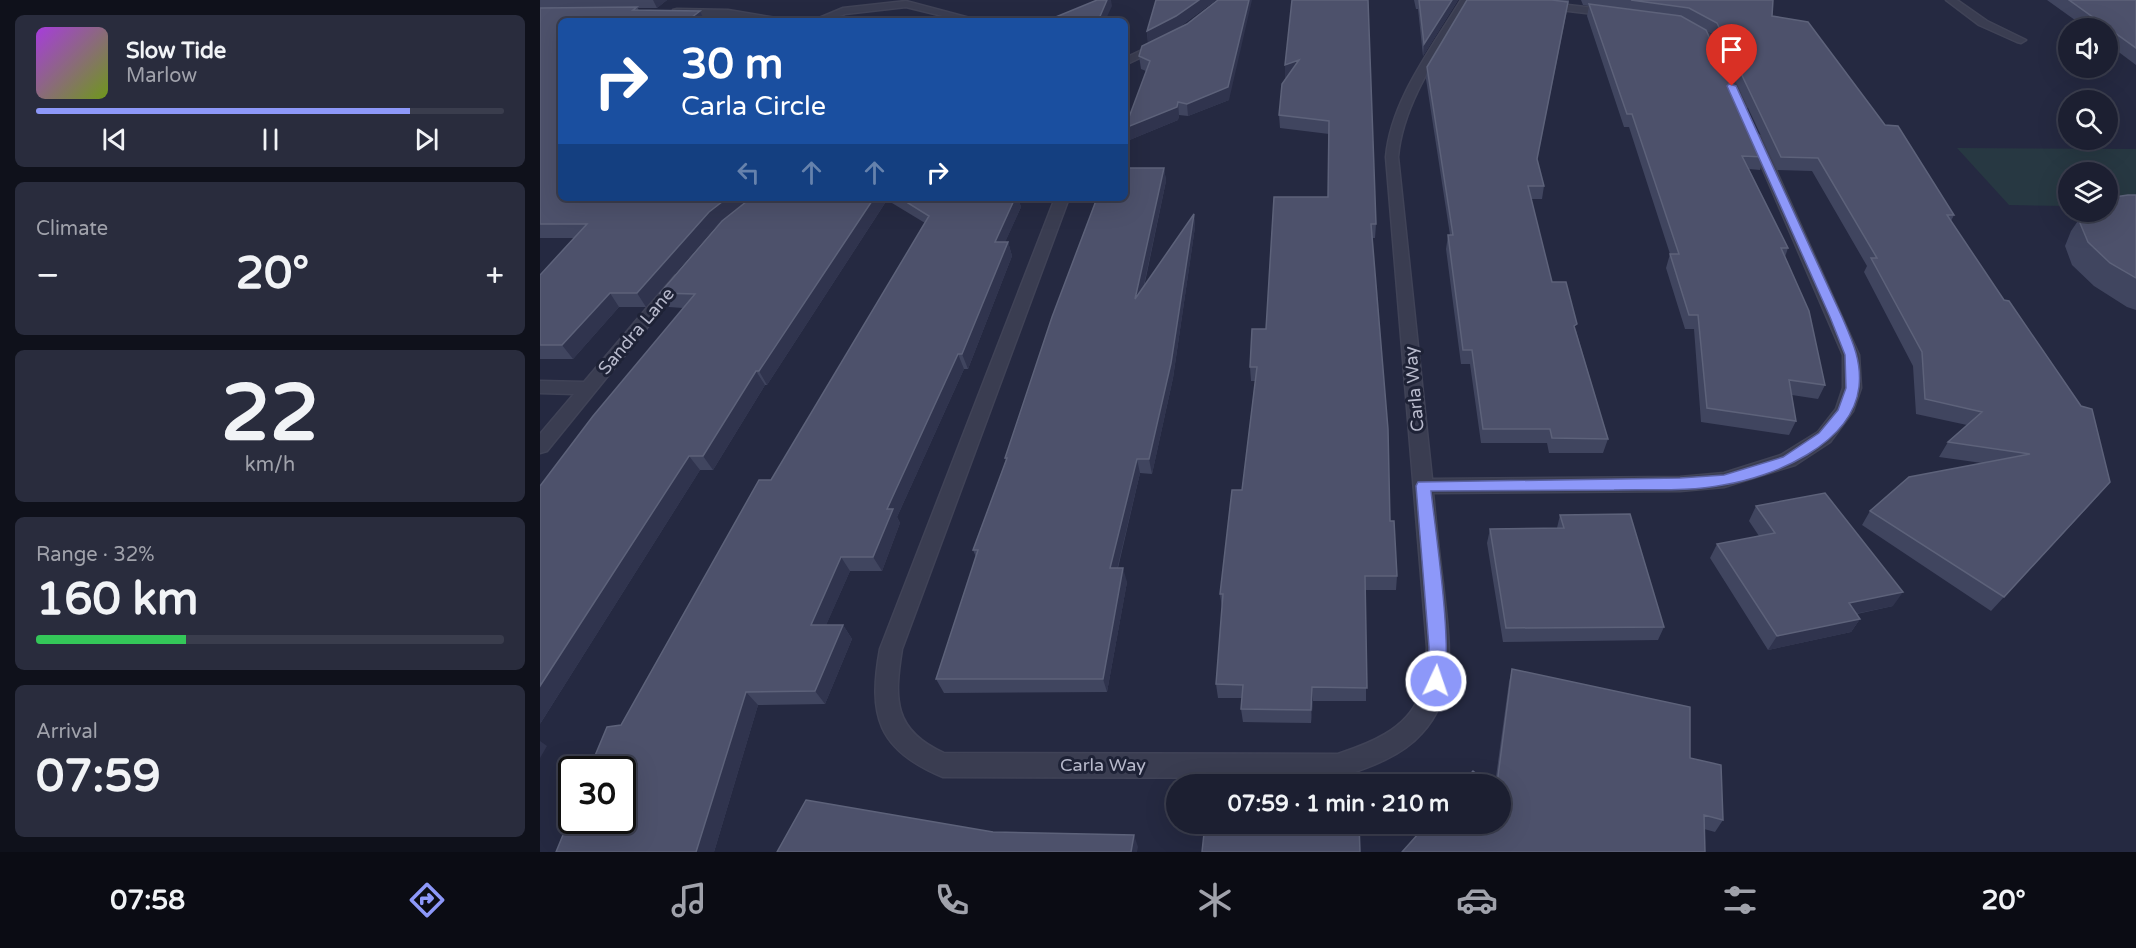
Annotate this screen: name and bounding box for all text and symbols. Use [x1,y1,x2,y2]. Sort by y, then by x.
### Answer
map controls [2058,18,2118,222]
button: sound [2058,18,2118,78]
pin [1706,24,1757,86]
icon: arrive [1715,33,1748,66]
text: Slow Tide [126,38,226,64]
text: 30 m [681,39,783,90]
icon: right [582,42,660,120]
text: Marlow [126,64,197,88]
text: Carla Circle [681,90,826,123]
button: search [2058,90,2118,150]
icon: previous [98,123,131,156]
icon: pause [254,123,287,156]
icon: next [410,123,443,156]
icon: left [732,156,765,189]
icon: ahead [795,156,828,189]
icon: ahead [858,156,891,189]
icon: right [921,156,954,189]
button: layers [2058,162,2118,222]
text: Climate [36,217,108,241]
text: 20° [236,247,309,301]
text: − [36,256,60,295]
text: + [485,256,504,295]
street label: Sandra Lane [593,283,679,379]
street label: Carla Way [1399,345,1429,433]
text: 22 [221,367,319,461]
text: km/h [245,453,295,477]
text: Range · 32% [36,543,155,567]
text: 160 km [36,573,198,627]
position arrow [1404,649,1468,713]
text: Arrival [36,720,98,744]
text: 07:59 [36,750,161,804]
street label: Carla Way [1060,754,1146,776]
speed limit sign: 30 [558,756,636,834]
text: 07:59 · 1 min · 210 m [1228,791,1449,817]
icon: directions [406,879,448,921]
icon: music [668,879,710,921]
icon: phone [931,879,973,921]
icon: climate [1194,879,1236,921]
icon: car [1456,879,1498,921]
icon: filters [1719,879,1761,921]
text: 07:58 [110,884,185,917]
text: 20° [1982,884,2026,917]

